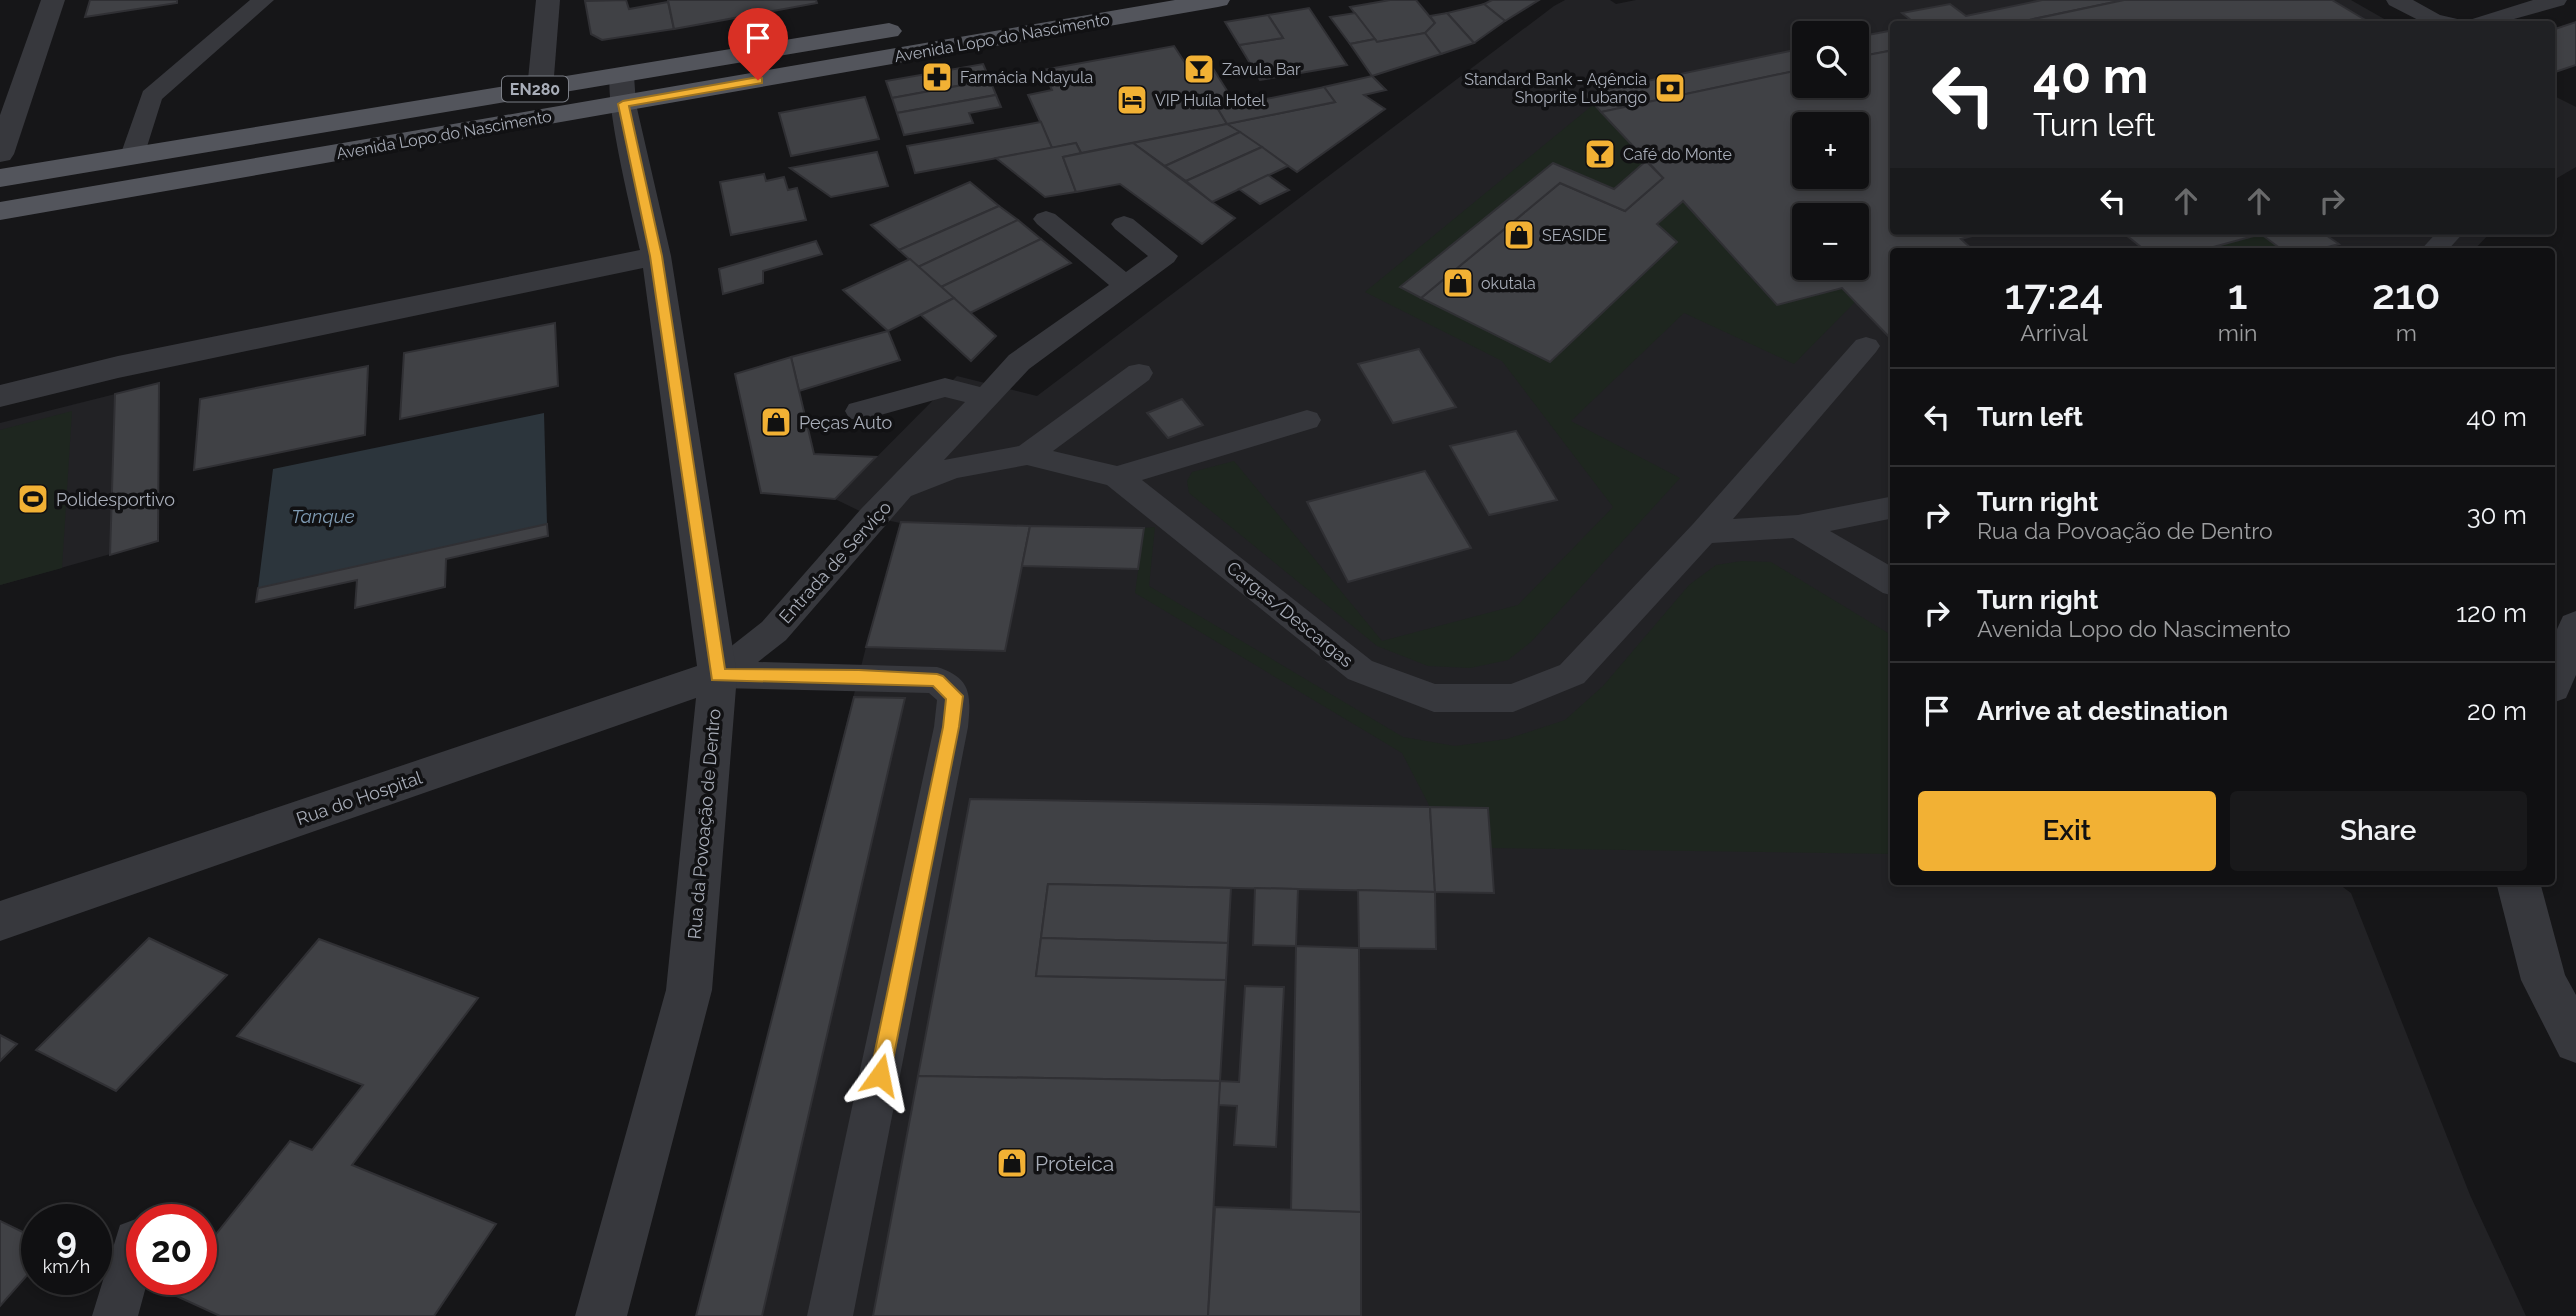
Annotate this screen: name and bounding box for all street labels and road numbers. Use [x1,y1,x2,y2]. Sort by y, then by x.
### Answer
street label: Avenida Lopo do Nascimento [893,10,1111,66]
road number: EN280 [502,76,568,102]
street label: Avenida Lopo do Nascimento [335,107,553,163]
street label: Entrada de Serviço [775,496,896,627]
street label: Cargas/Descargas [1223,557,1358,672]
street label: Rua da Povoação de Dentro [683,708,725,940]
street label: Rua do Hospital [293,767,425,829]

